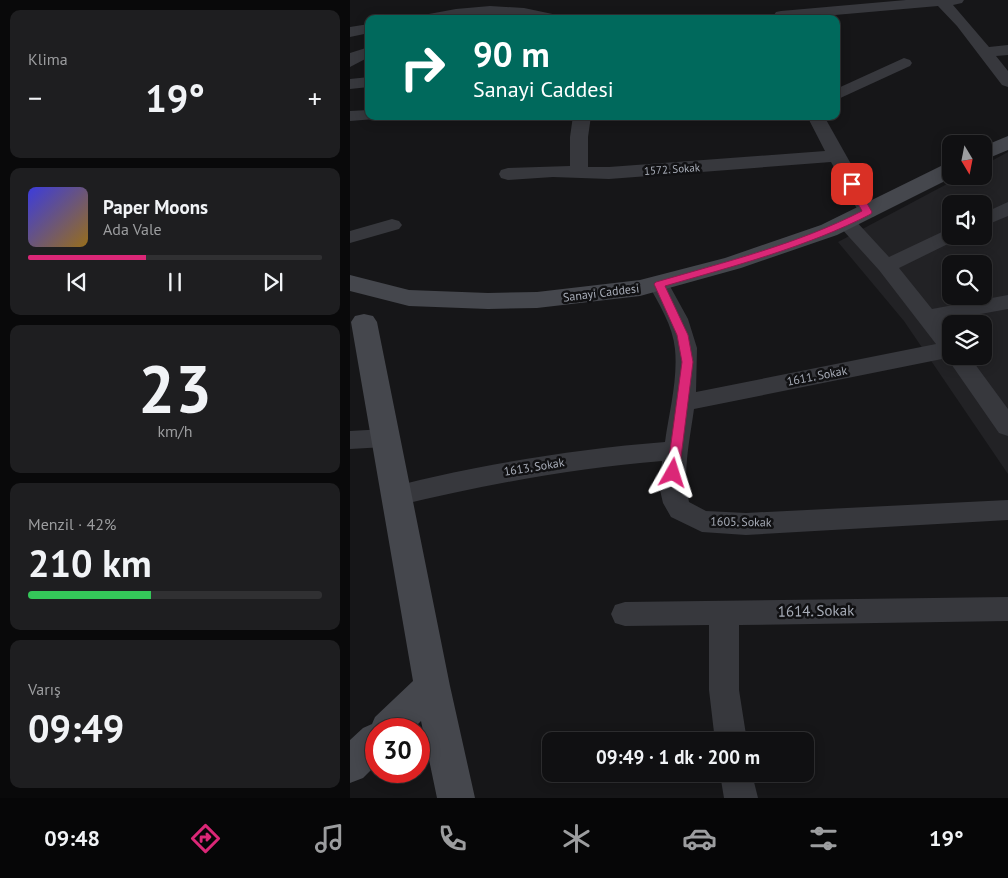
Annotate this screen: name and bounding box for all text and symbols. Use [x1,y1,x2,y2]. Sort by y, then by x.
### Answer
text: 90 m [473,31,550,77]
icon: right [390,35,455,100]
text: Klima [28,49,68,69]
text: 19° [145,73,205,122]
text: Sanayi Caddesi [473,75,614,103]
text: − [28,79,42,116]
text: + [308,79,322,116]
north arrow [942,135,992,185]
map controls [942,135,992,365]
street label: 1572. Sokak [644,160,701,178]
pin [831,163,873,205]
icon: arrive [838,170,866,198]
text: Paper Moons [103,195,208,219]
button: sound [942,195,992,245]
text: Ada Vale [103,219,162,239]
button: search [942,255,992,305]
icon: previous [63,268,91,296]
icon: pause [161,268,189,296]
icon: next [259,268,287,296]
street label: Sanayi Caddesi [562,280,640,305]
button: layers [942,315,992,365]
text: 23 [138,346,212,430]
street label: 1611. Sokak [785,362,849,389]
text: km/h [157,421,193,441]
position arrow [646,446,698,498]
street label: 1613. Sokak [503,454,566,479]
street label: 1605. Sokak [710,513,772,530]
text: Menzil · 42% [28,514,116,534]
text: 210 km [28,538,152,587]
street label: 1614. Sokak [778,600,855,621]
text: Varış [28,679,61,699]
text: 09:49 [28,703,124,752]
speed limit sign: 30 [365,718,430,783]
text: 09:49 · 1 dk · 200 m [596,745,760,769]
icon: directions [188,821,223,856]
icon: music [312,821,347,856]
icon: phone [435,821,470,856]
icon: climate [559,821,594,856]
icon: car [682,821,717,856]
icon: filters [806,821,841,856]
text: 09:48 [44,824,100,852]
text: 19° [929,824,964,852]

